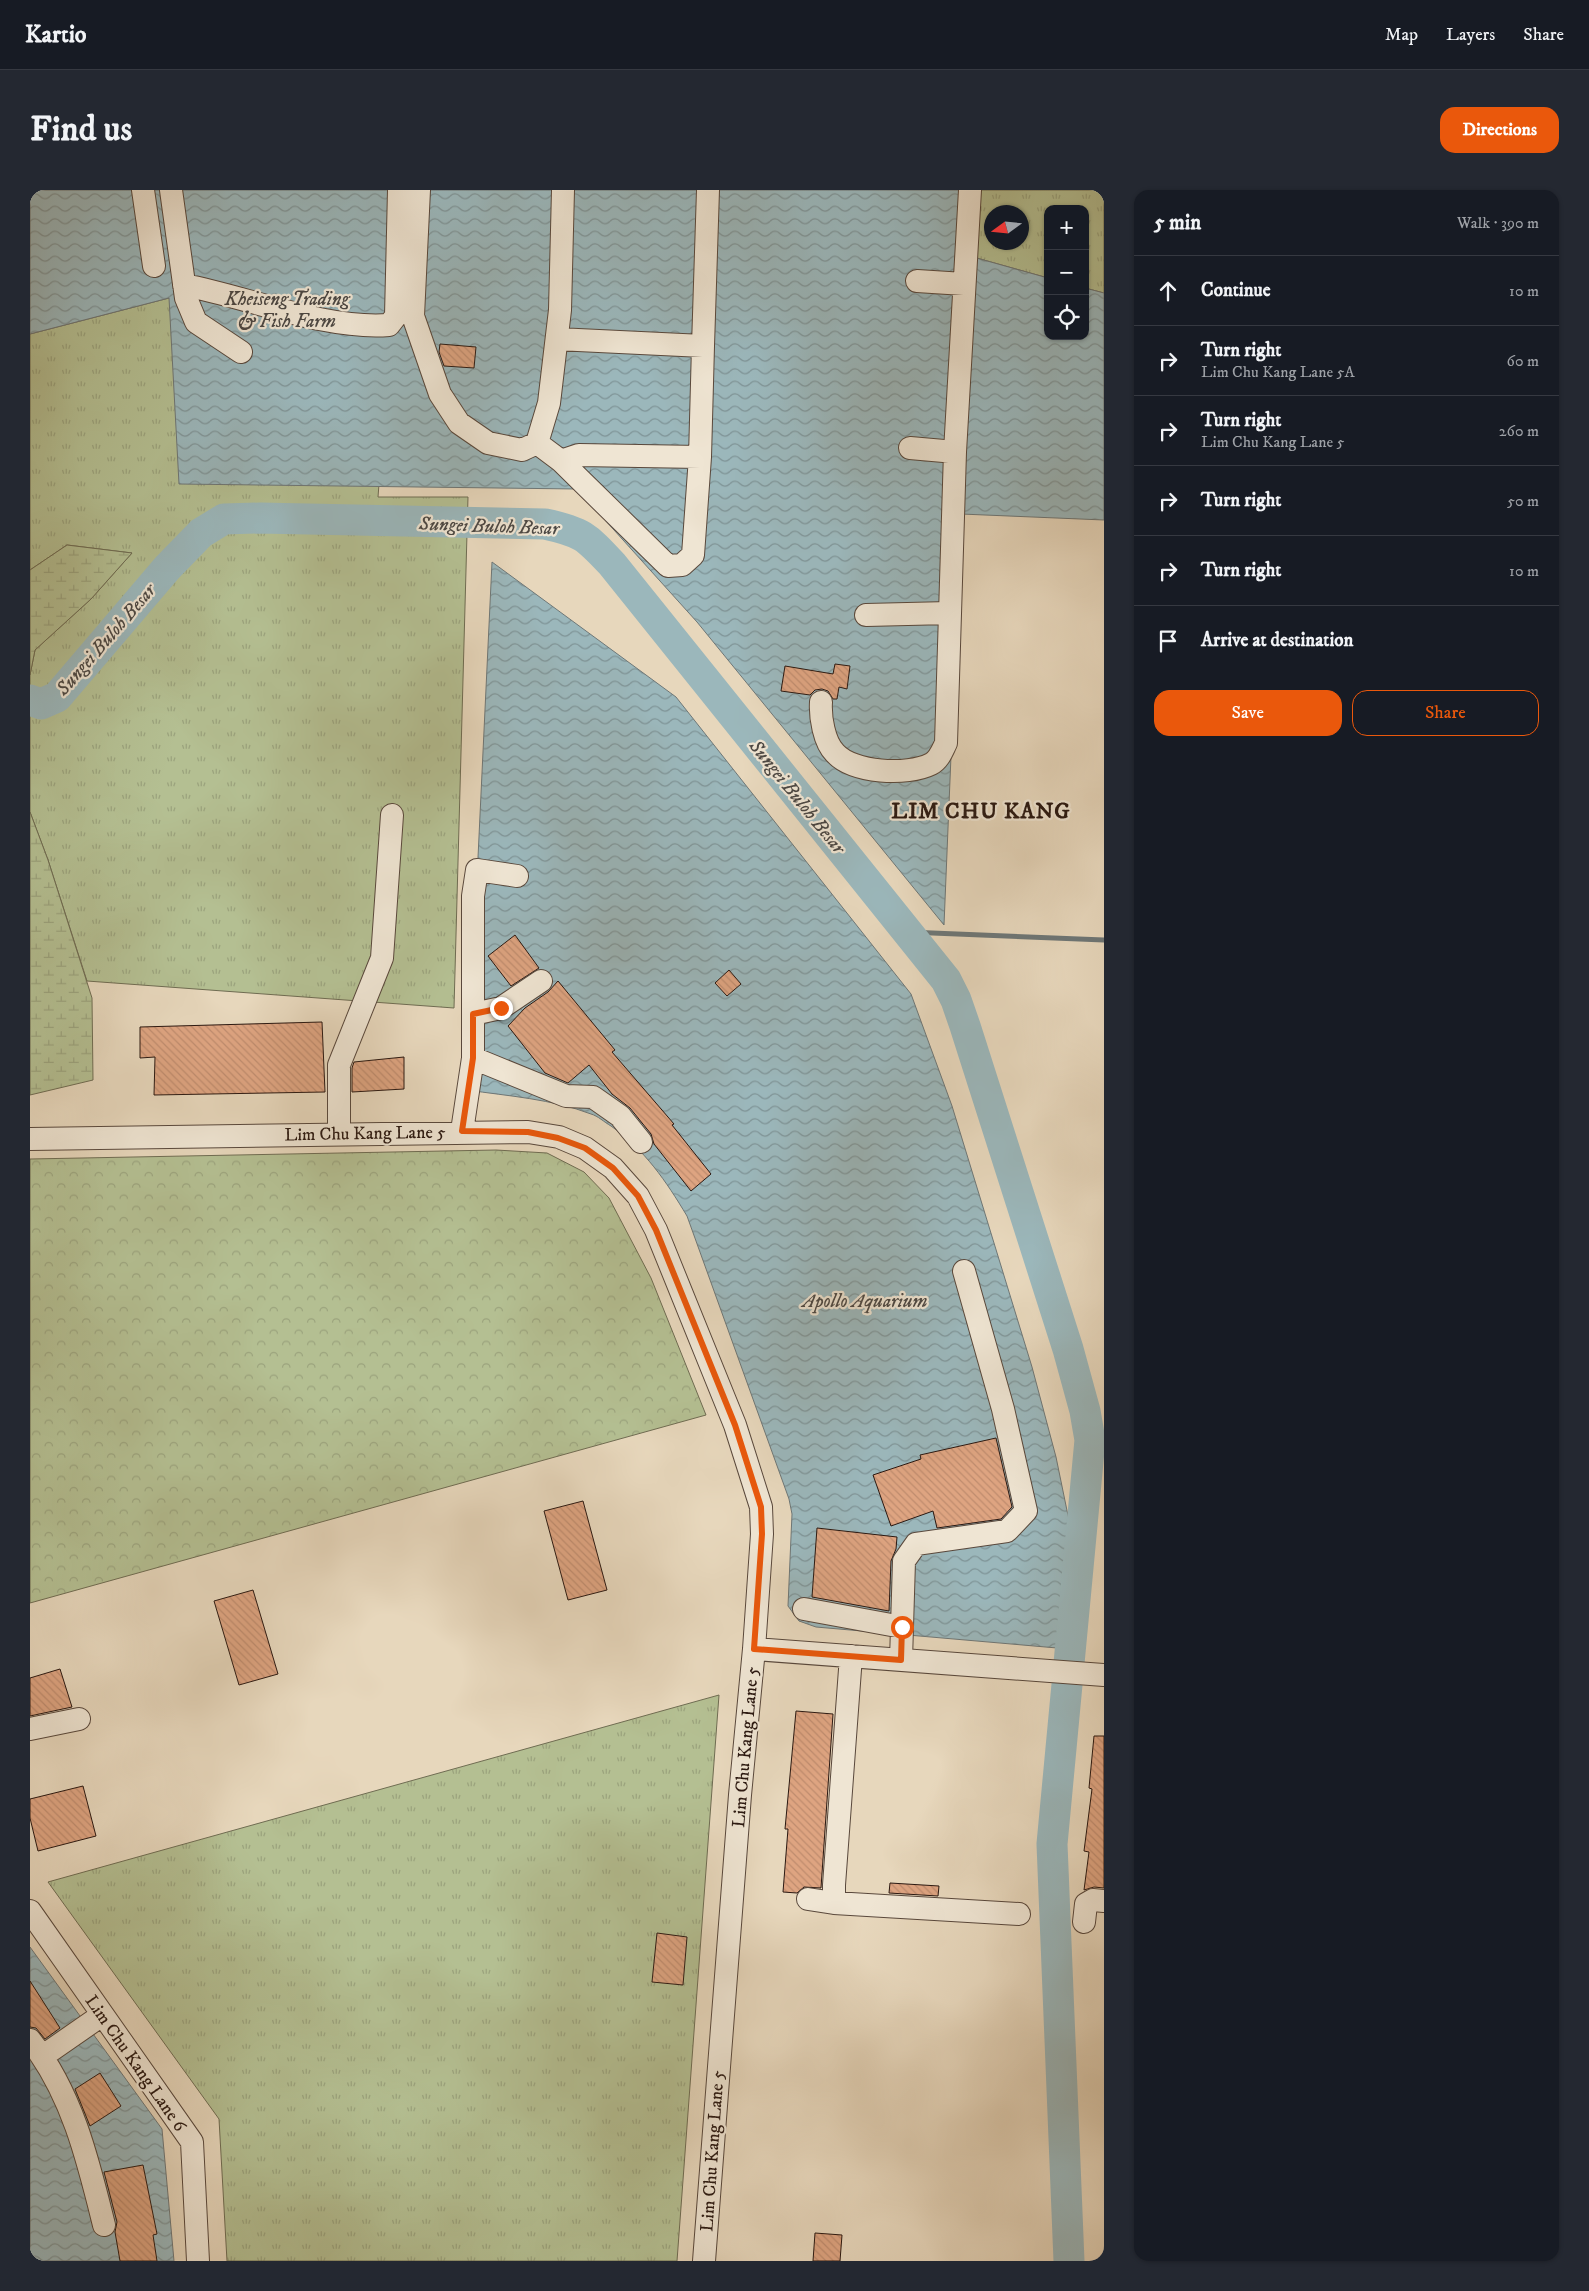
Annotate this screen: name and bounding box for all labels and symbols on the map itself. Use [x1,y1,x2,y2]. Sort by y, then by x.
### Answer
north arrow [984,205,1029,250]
water label: Kheiseng Trading & Fish Farm [224,288,350,333]
water label: Sungei Buloh Besar [418,513,562,541]
water label: Sungei Buloh Besar [51,578,162,701]
water label: Sungei Buloh Besar [743,735,851,860]
district label: LIM CHU KANG [891,798,1071,825]
route end [490,997,513,1020]
street label: Lim Chu Kang Lane 5 [284,1122,446,1146]
water label: Apollo Aquarium [801,1290,928,1314]
route start [891,1616,914,1639]
street label: Lim Chu Kang Lane 5 [728,1666,764,1828]
street label: Lim Chu Kang Lane 6 [80,1991,191,2137]
street label: Lim Chu Kang Lane 5 [696,2070,730,2232]

